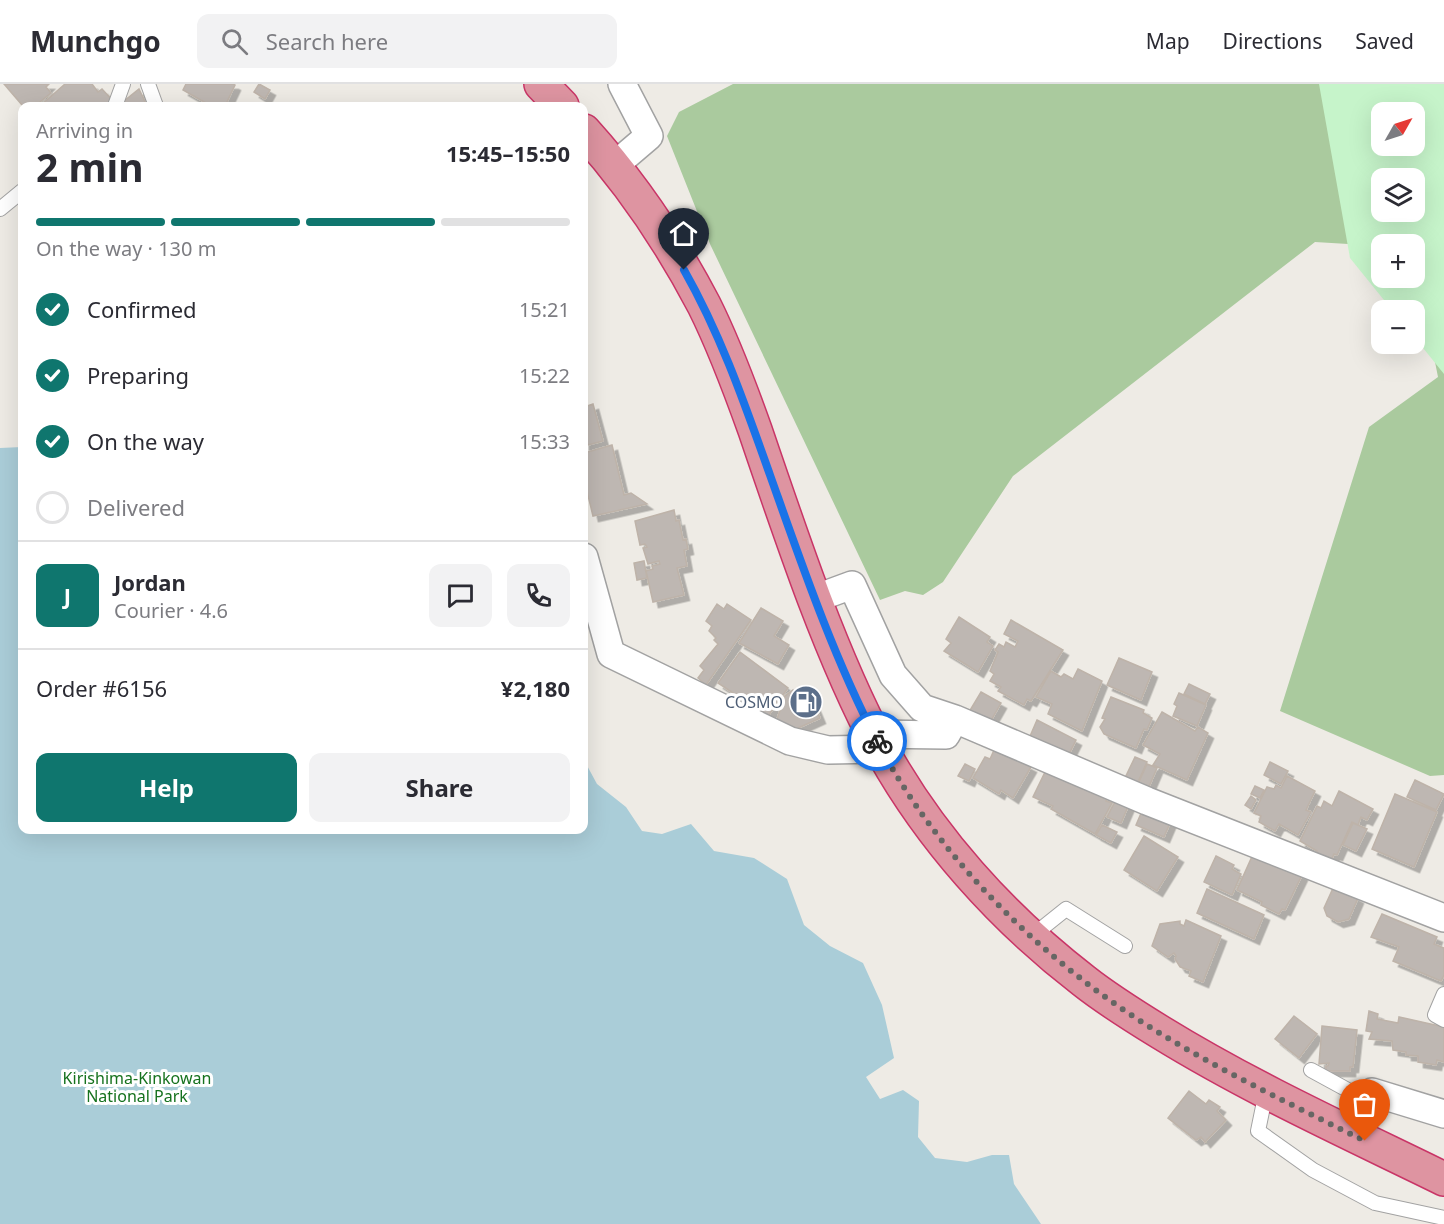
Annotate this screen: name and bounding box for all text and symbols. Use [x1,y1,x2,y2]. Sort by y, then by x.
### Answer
search box [197,14,617,68]
text: Munchgo [30,22,161,60]
icon: search [218,25,251,58]
text: Search here [266,26,388,56]
text: Map [1146,27,1190,55]
text: Directions [1223,27,1322,55]
text: Saved [1355,27,1414,55]
north arrow [1371,102,1425,156]
map controls [1371,102,1425,354]
text: Arriving in [36,117,133,144]
text: 15:45–15:50 [446,138,570,168]
text: 2 min [36,140,143,193]
button: layers [1371,168,1425,222]
pin [658,208,709,270]
icon: home [667,217,700,250]
button: + [1371,234,1425,288]
text: On the way · 130 m [36,235,216,262]
icon: check [36,293,69,326]
text: Confirmed [87,294,197,324]
text: 15:21 [519,296,570,323]
button: − [1371,300,1425,354]
icon: check [36,359,69,392]
text: Preparing [87,360,189,390]
text: 15:22 [519,362,570,389]
icon: check [36,425,69,458]
text: On the way [87,426,204,456]
text: 15:33 [519,428,570,455]
text: Delivered [87,492,185,522]
button: chat [429,564,492,627]
button: phone [507,564,570,627]
text: Jordan [114,567,186,597]
text: J [64,580,71,610]
text: Courier · 4.6 [114,597,228,624]
text: Order #6156 [36,673,167,703]
text: ¥2,180 [501,673,570,703]
fuel station icon: COSMO [788,684,824,720]
place label: COSMO [725,691,783,713]
courier [847,711,907,771]
icon: bike [861,725,894,758]
button: Help [36,753,297,822]
button: Share [309,753,570,822]
park label: Kirishima-Kinkowan National Park [63,1067,211,1107]
pin [1339,1079,1390,1141]
icon: bag [1348,1088,1381,1121]

